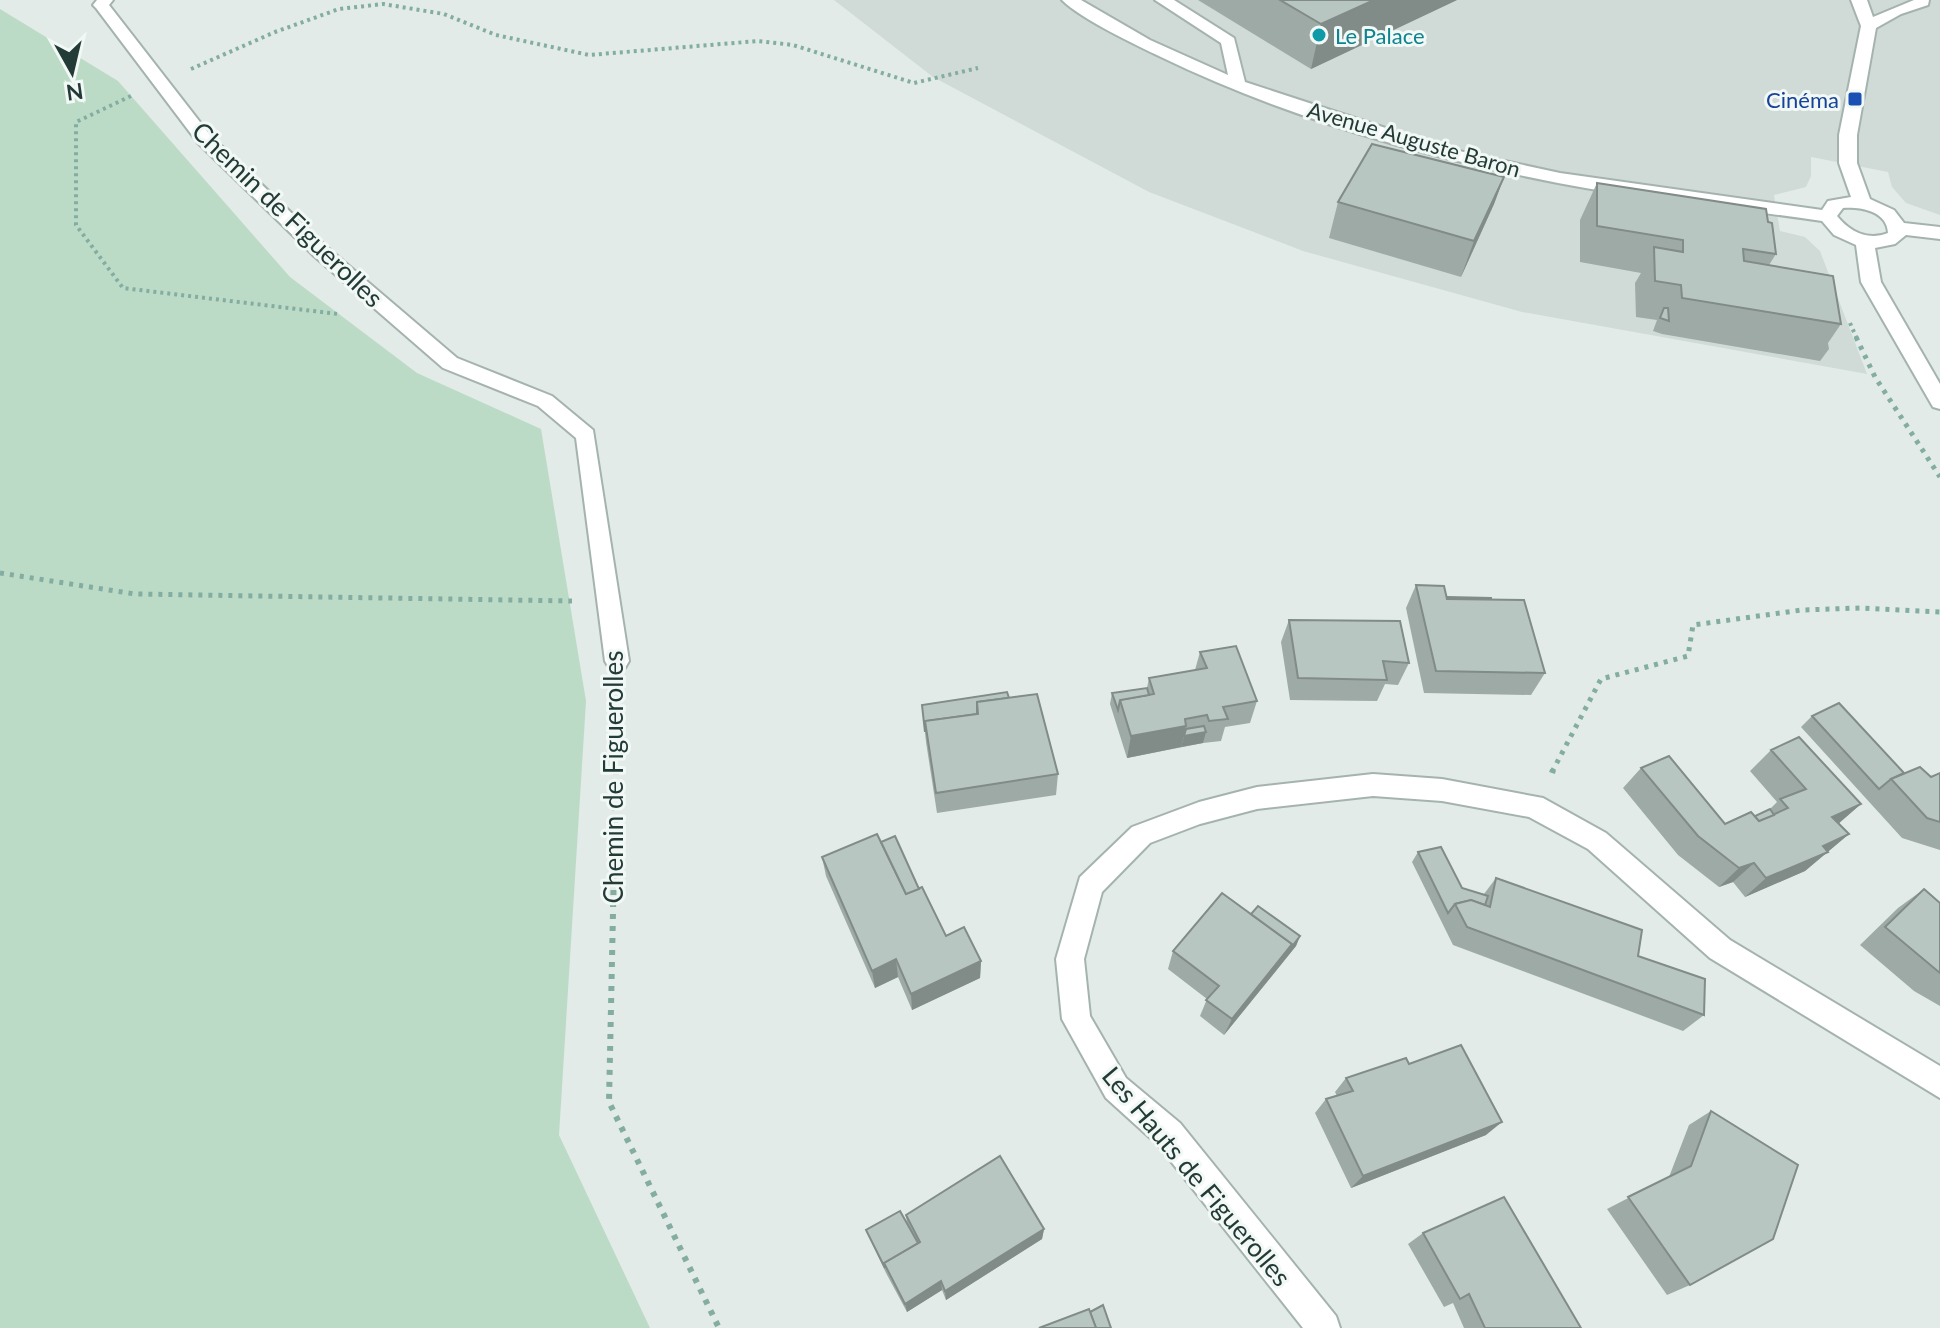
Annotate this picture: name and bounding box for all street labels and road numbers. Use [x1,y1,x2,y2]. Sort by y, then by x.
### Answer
street label: Avenue Auguste Baron [1304,96,1524,182]
street label: Chemin de Figuerolles [186,115,390,313]
street label: Chemin de Figuerolles [597,651,629,903]
street label: Les Hauts de Figuerolles [1096,1060,1298,1292]

